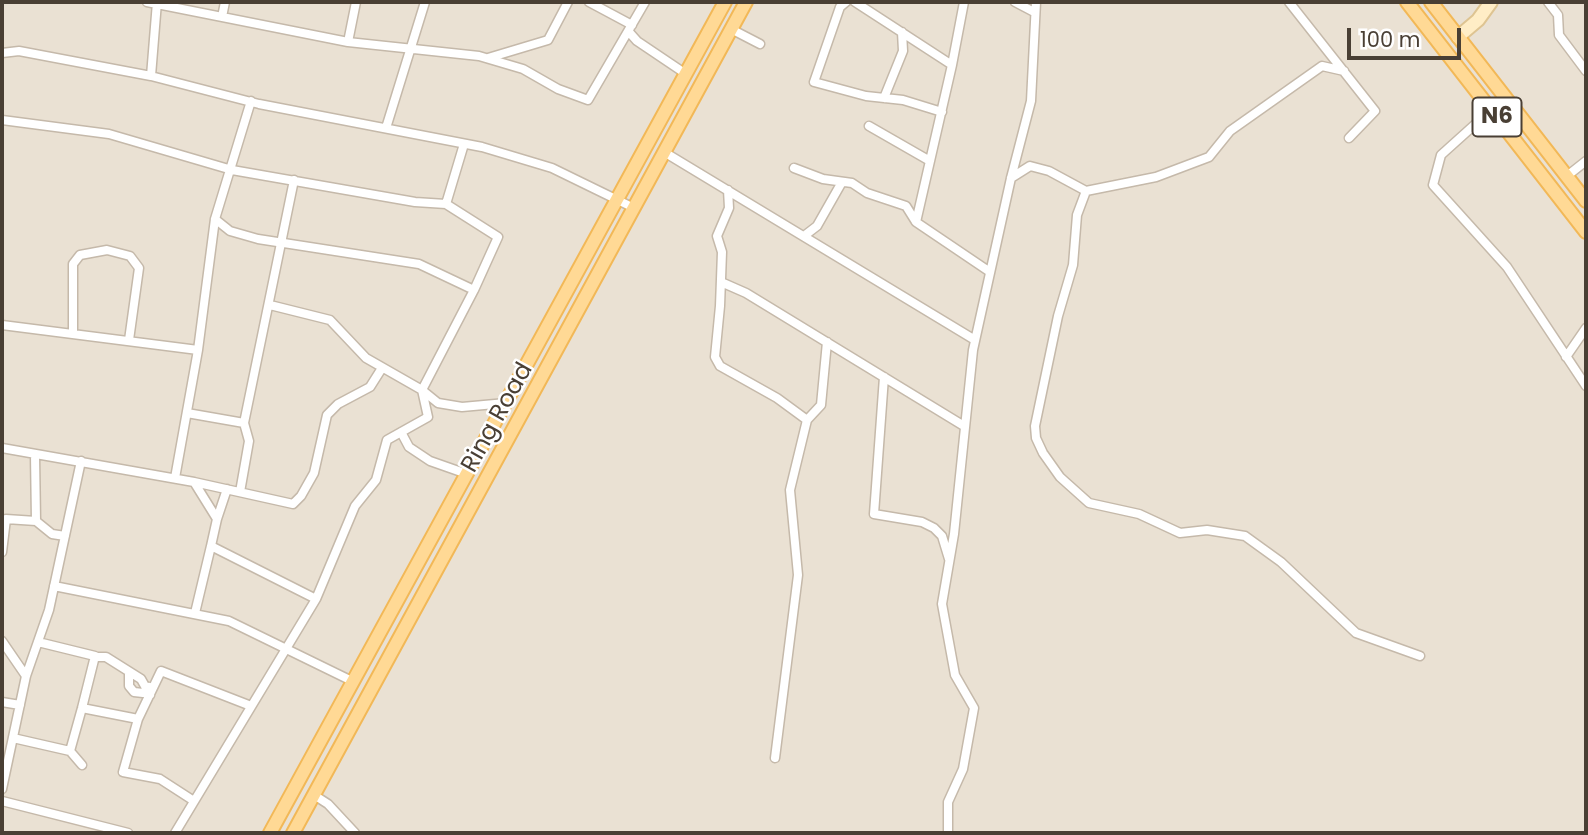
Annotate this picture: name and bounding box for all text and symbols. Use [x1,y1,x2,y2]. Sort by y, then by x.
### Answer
scale bar [1350,14,1464,58]
text: 100 m [1360,25,1420,54]
road number: N6 [1472,98,1522,136]
street label: Ring Road [456,358,540,478]

